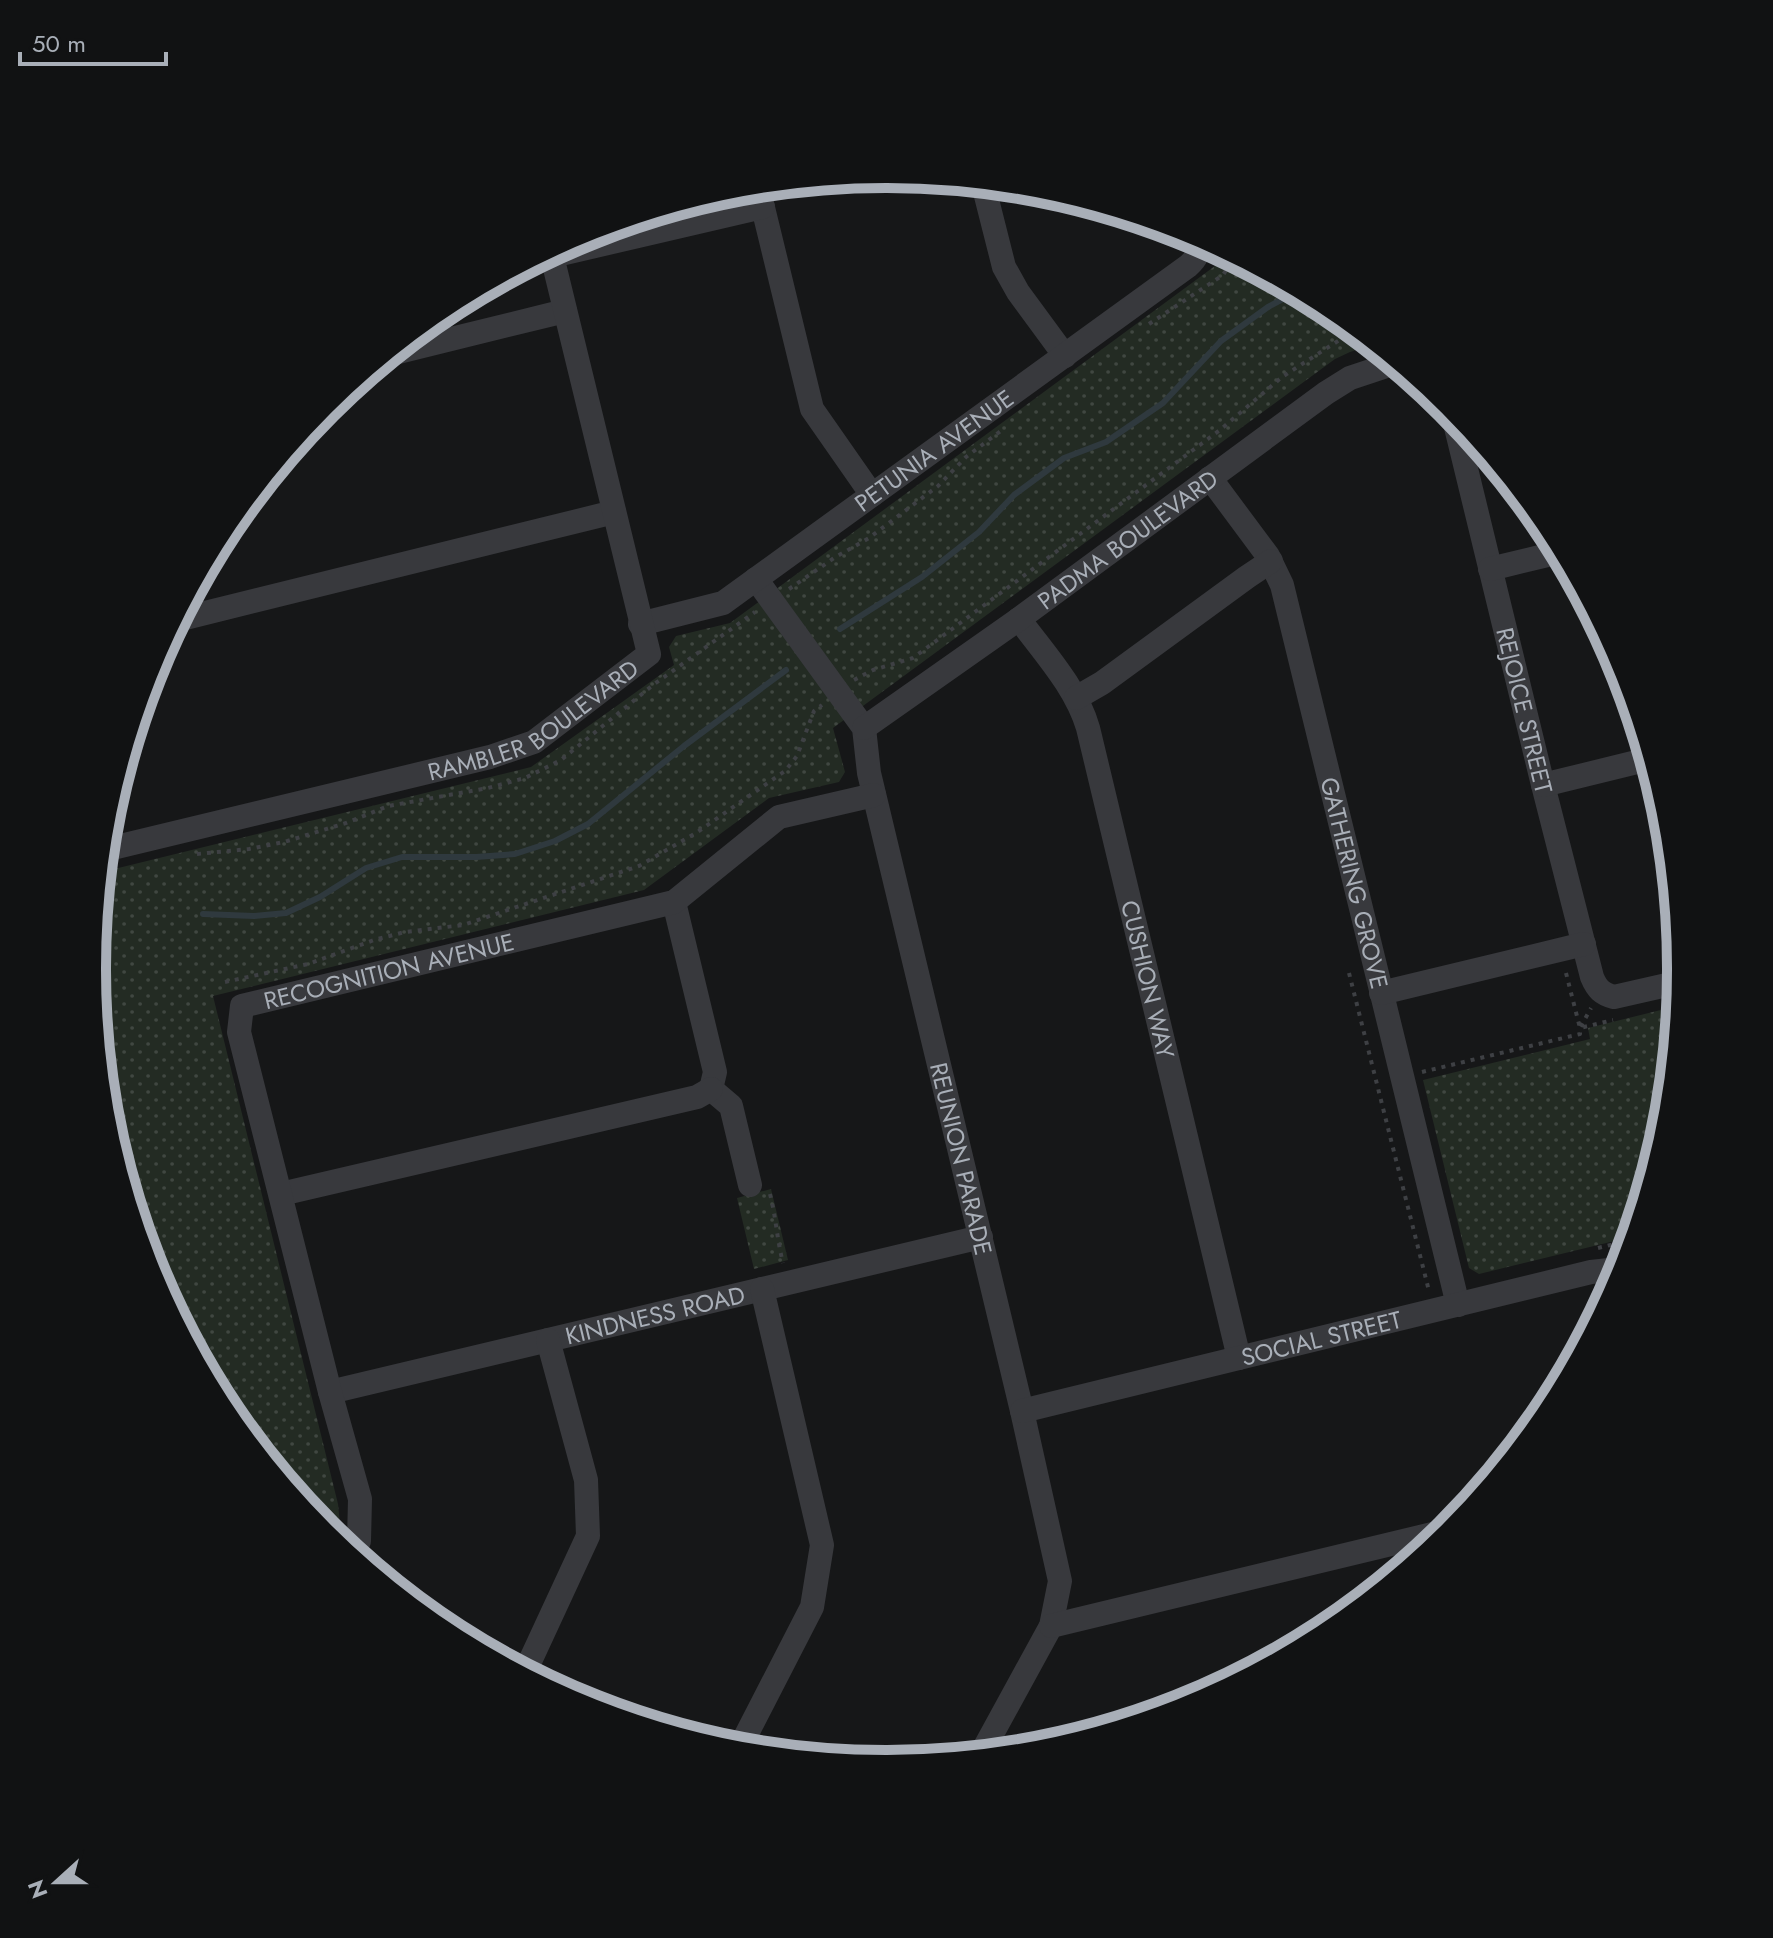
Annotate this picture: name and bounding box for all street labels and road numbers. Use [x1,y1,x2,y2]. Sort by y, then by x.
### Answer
street label: PETUNIA AVENUE [847,380,1021,520]
street label: PADMA BOULEVARD [1030,461,1225,618]
street label: REJOICE STREET [1488,624,1562,797]
street label: RAMBLER BOULEVARD [424,651,646,789]
street label: GATHERING GROVE [1312,773,1398,992]
street label: CUSHION WAY [1112,897,1184,1062]
street label: RECOGNITION AVENUE [260,924,518,1018]
street label: REUNION PARADE [922,1059,1002,1259]
street label: KINDNESS ROAD [562,1276,748,1353]
street label: SOCIAL STREET [1238,1301,1405,1374]

